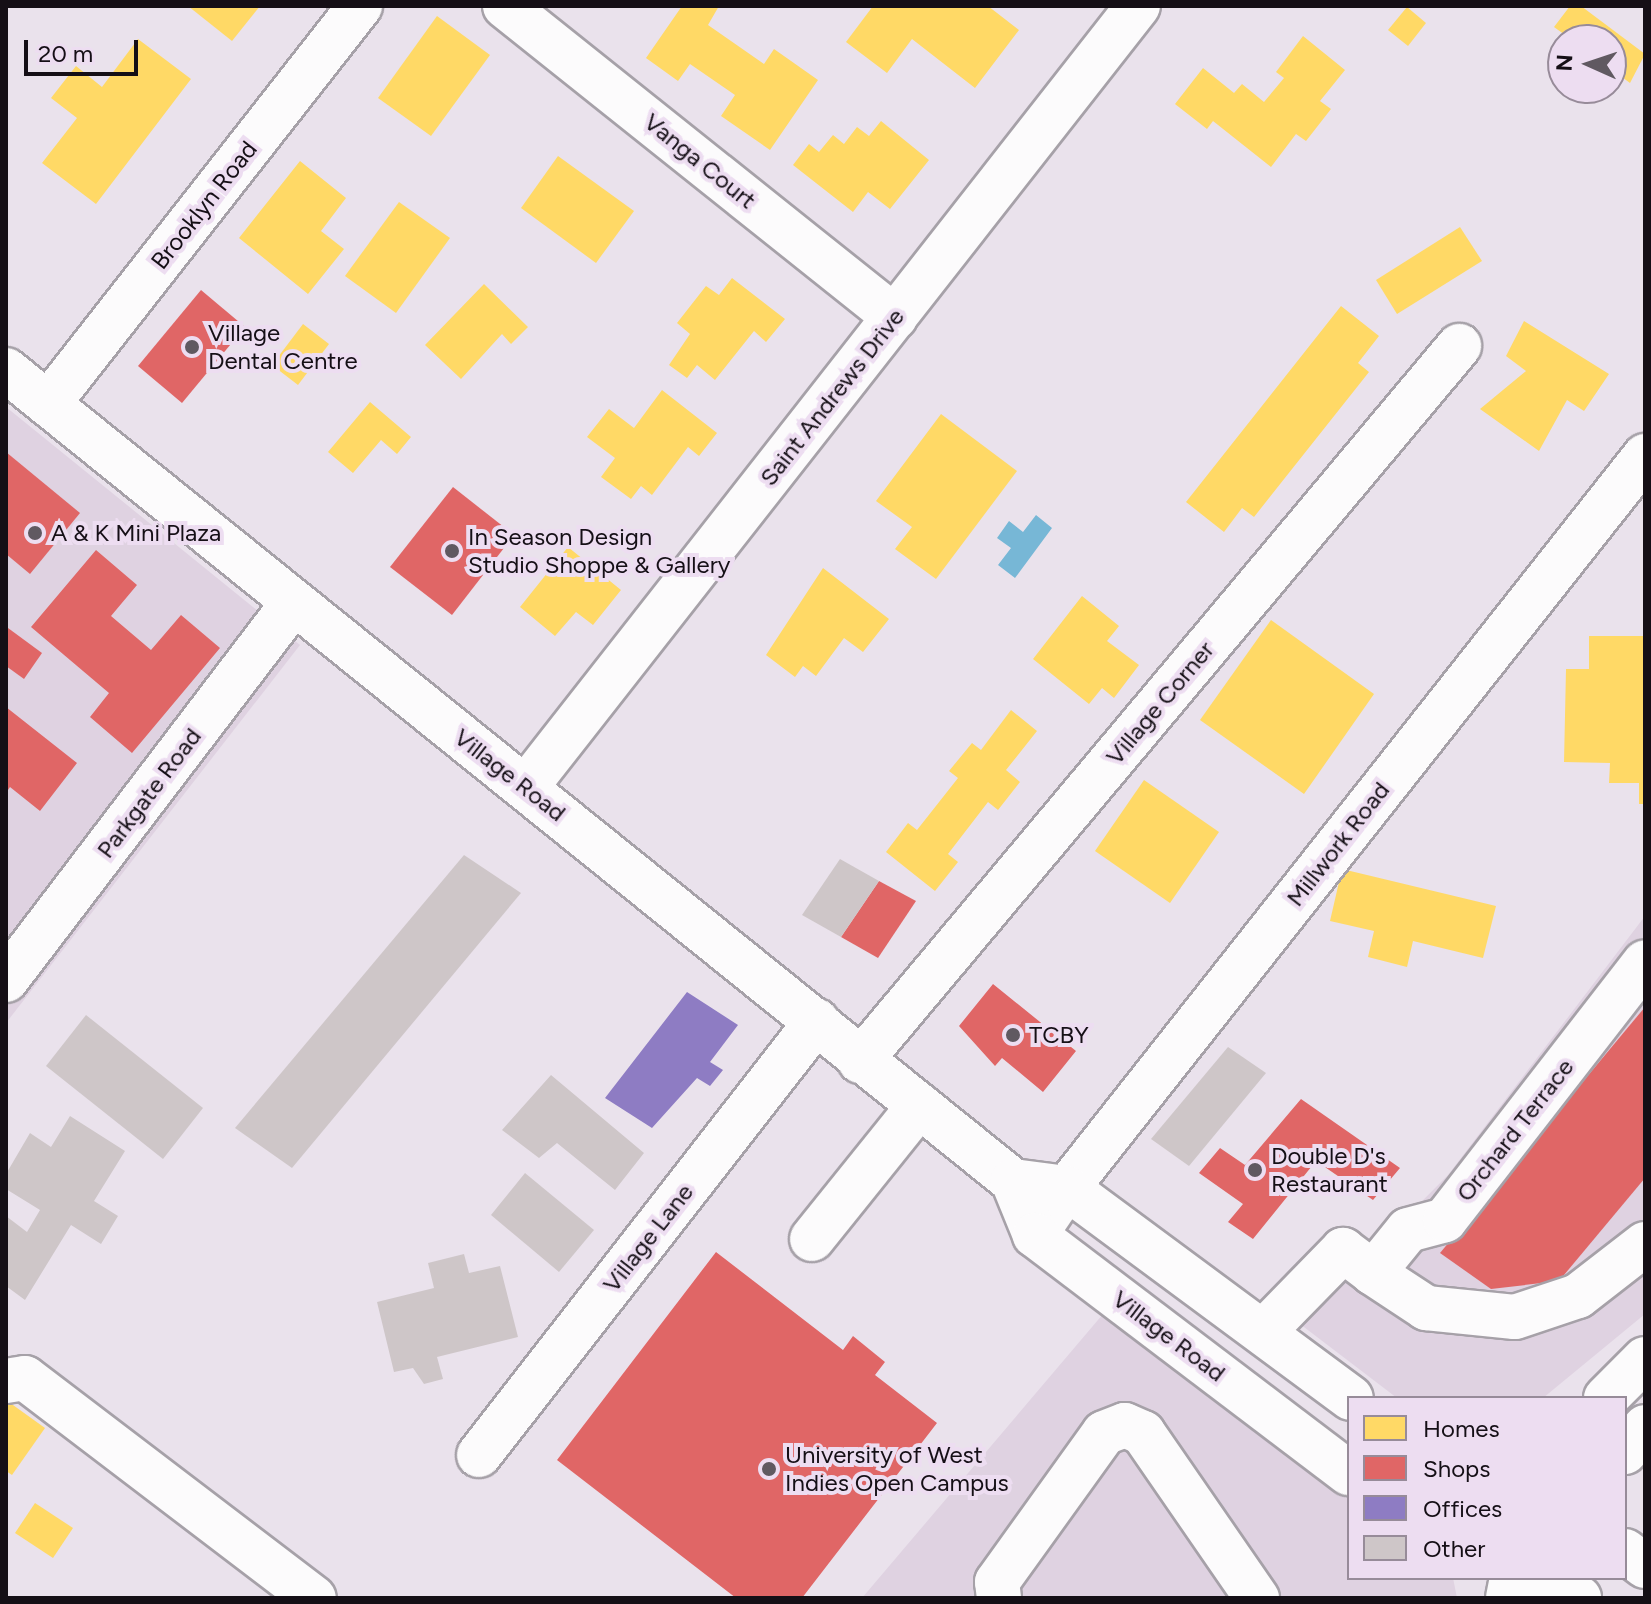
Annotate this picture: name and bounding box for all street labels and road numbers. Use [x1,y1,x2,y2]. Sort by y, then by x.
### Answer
street label: Vanga Court [638,107,762,215]
street label: Brooklyn Road [145,135,263,275]
street label: Saint Andrews Drive [754,303,910,491]
street label: Village Corner [1100,636,1220,770]
street label: Parkgate Road [91,722,207,864]
street label: Village Road [449,723,571,827]
street label: Millwork Road [1281,776,1395,912]
street label: Orchard Terrace [1450,1053,1580,1207]
street label: Village Lane [597,1178,699,1298]
street label: Village Road [1107,1284,1231,1388]

